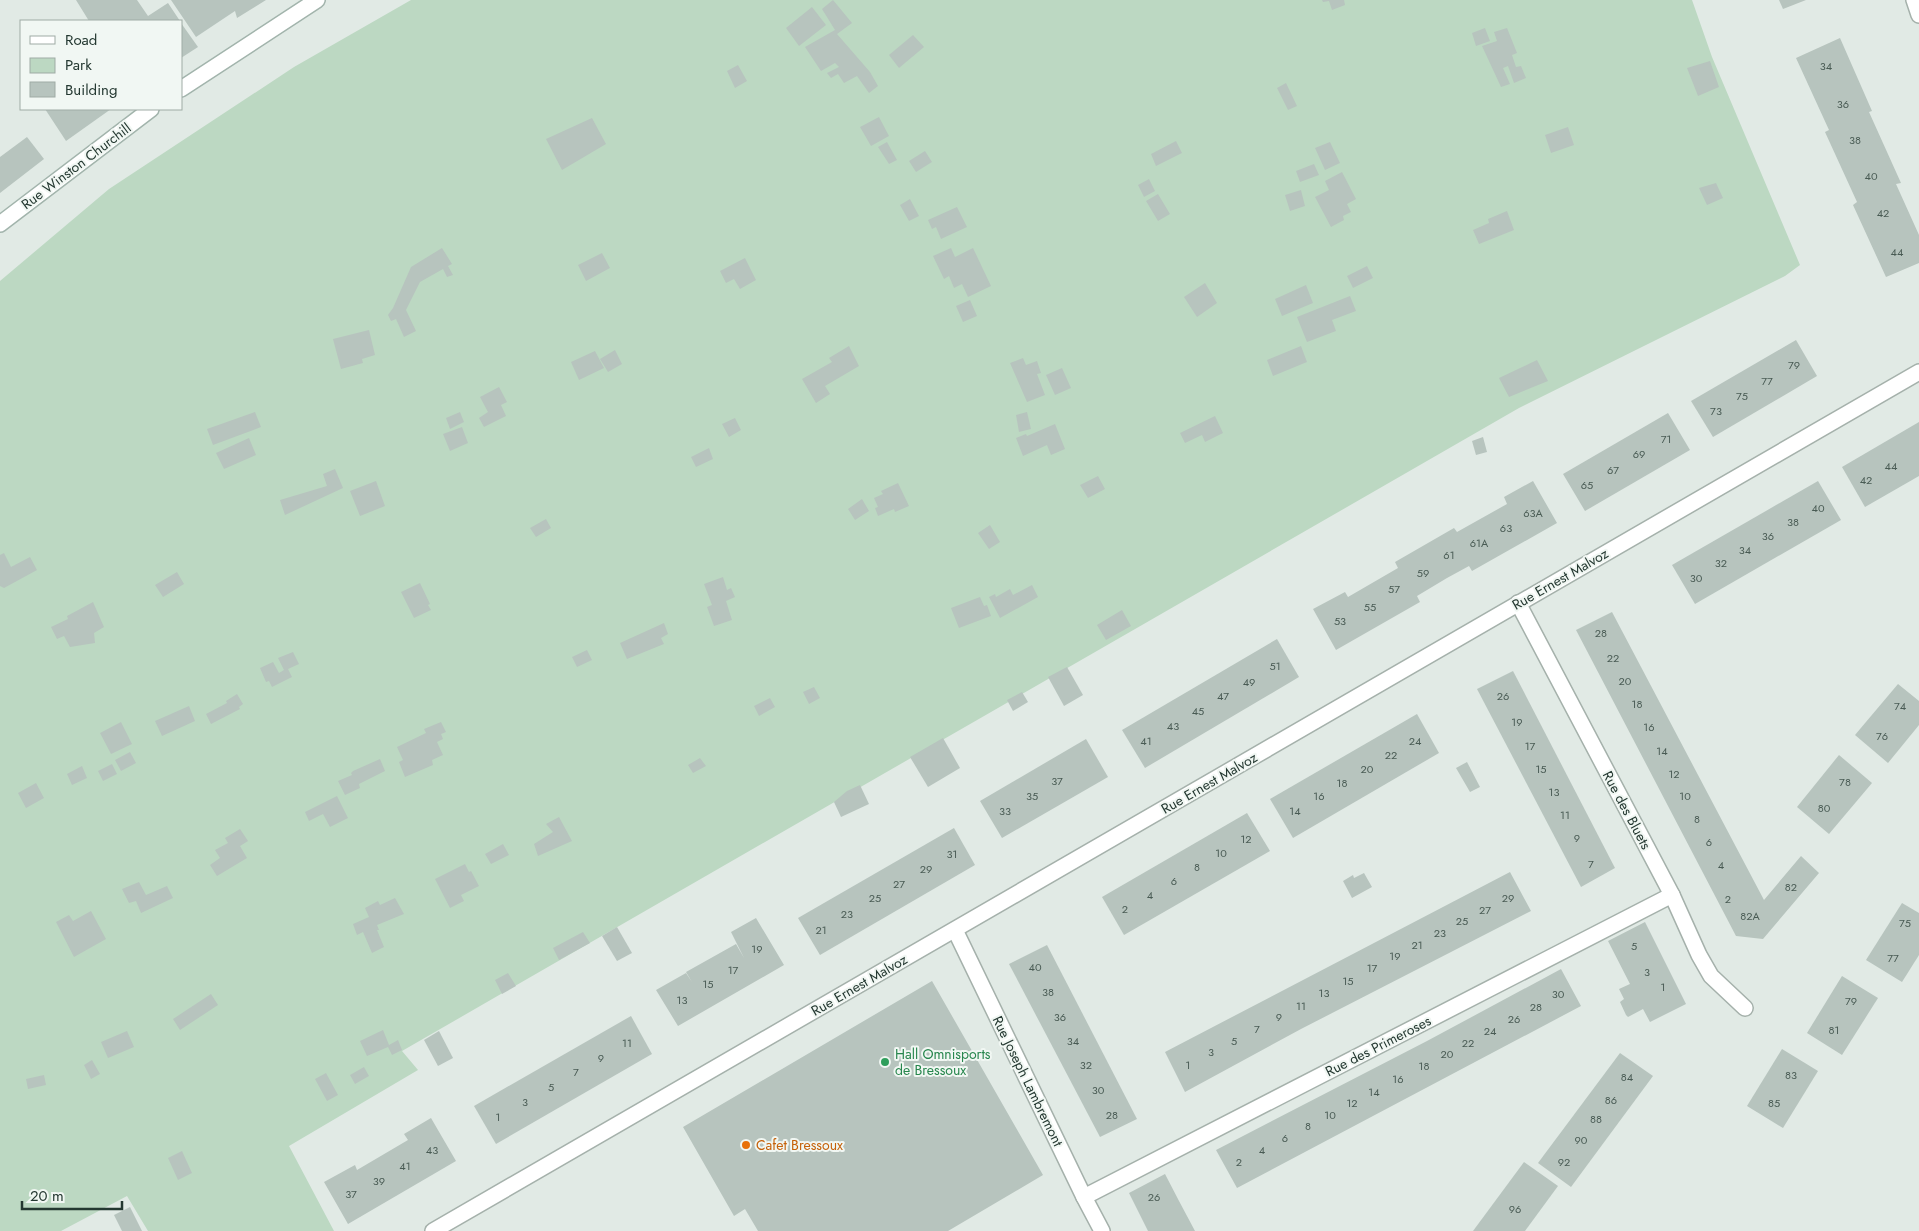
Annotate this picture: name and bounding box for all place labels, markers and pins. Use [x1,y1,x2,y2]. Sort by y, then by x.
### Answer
place label: Hall Omnisports de Bressoux [895,1044,991,1080]
marker: Hall Omnisports de Bressoux [879,1056,891,1068]
place label: Cafet Bressoux [756,1135,843,1155]
marker: Cafet Bressoux [740,1139,752,1151]

